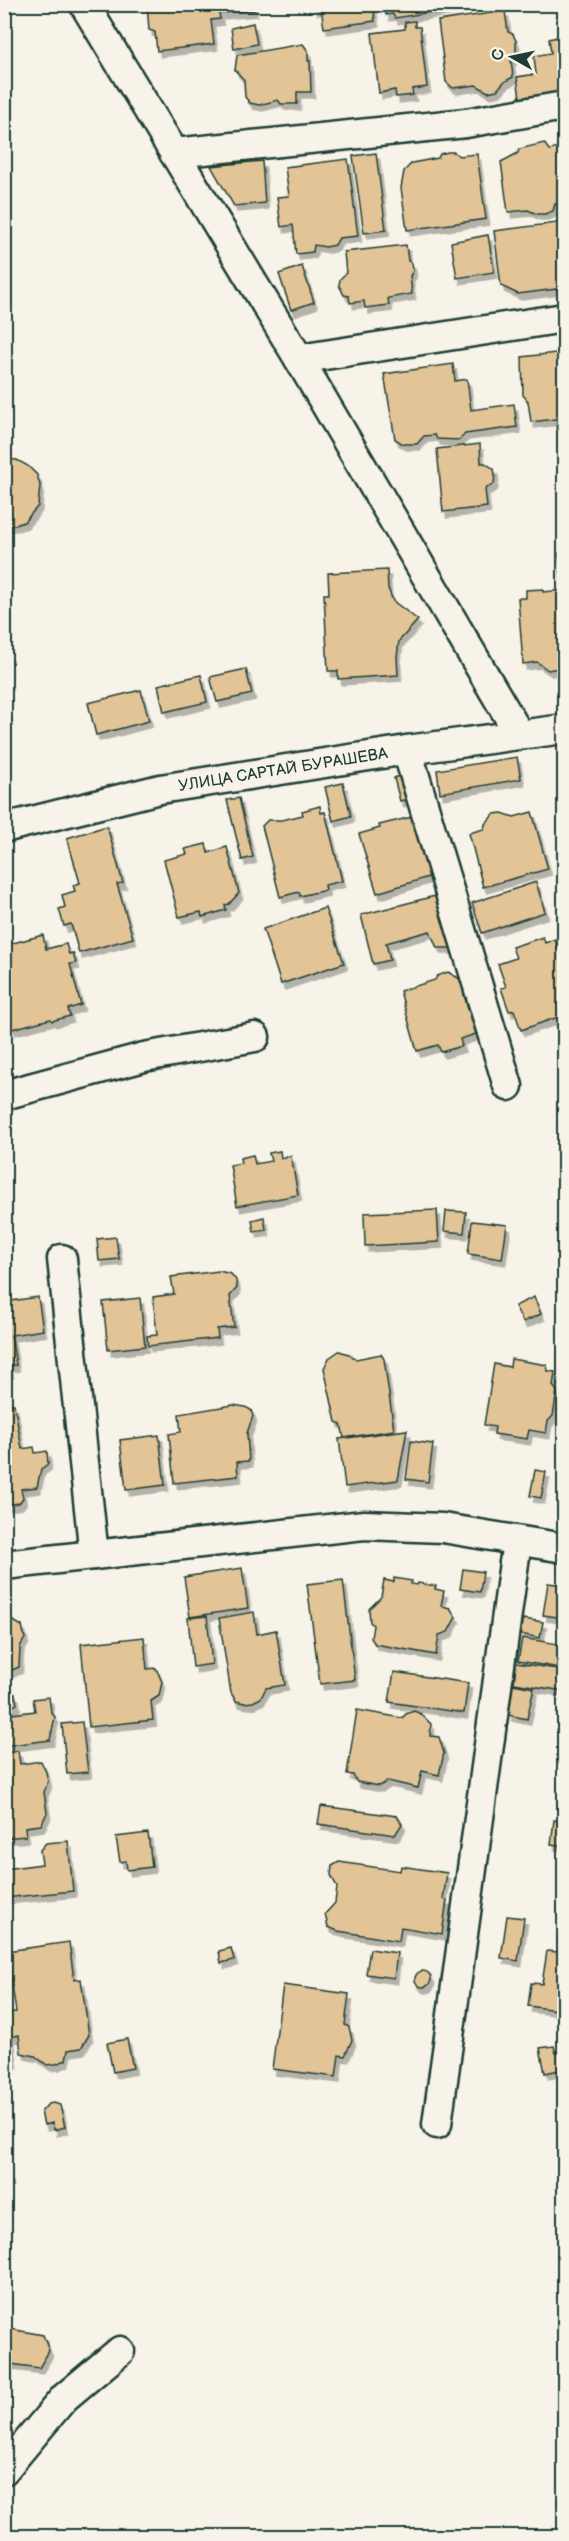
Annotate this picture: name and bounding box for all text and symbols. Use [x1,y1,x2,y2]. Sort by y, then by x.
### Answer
north arrow [482,27,542,87]
text: С [488,48,509,62]
street label: УЛИЦА САРТАЙ БУРАШЕВА [177,744,389,796]

